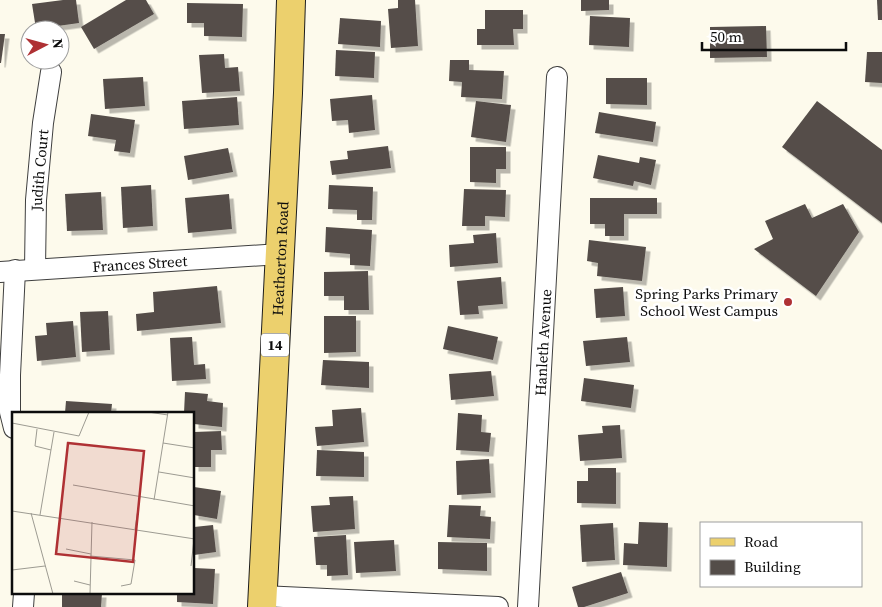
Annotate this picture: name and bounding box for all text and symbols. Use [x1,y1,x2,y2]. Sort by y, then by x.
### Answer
north arrow [20,20,70,70]
scale bar [702,20,846,52]
text: 50 m [710,26,742,47]
text: N [47,38,68,50]
street label: Judith Court [25,128,53,212]
street label: Heatherton Road [266,200,293,316]
street label: Frances Street [92,249,188,277]
place label: Spring Parks Primary School West Campus [635,283,778,321]
street label: Hanleth Avenue [529,288,556,396]
marker: Spring Parks Primary School West Campus [782,296,794,308]
road number: 14 [261,334,289,356]
inset map [12,412,195,594]
legend [700,522,862,587]
text: Road [744,531,778,552]
text: Building [744,556,801,577]

